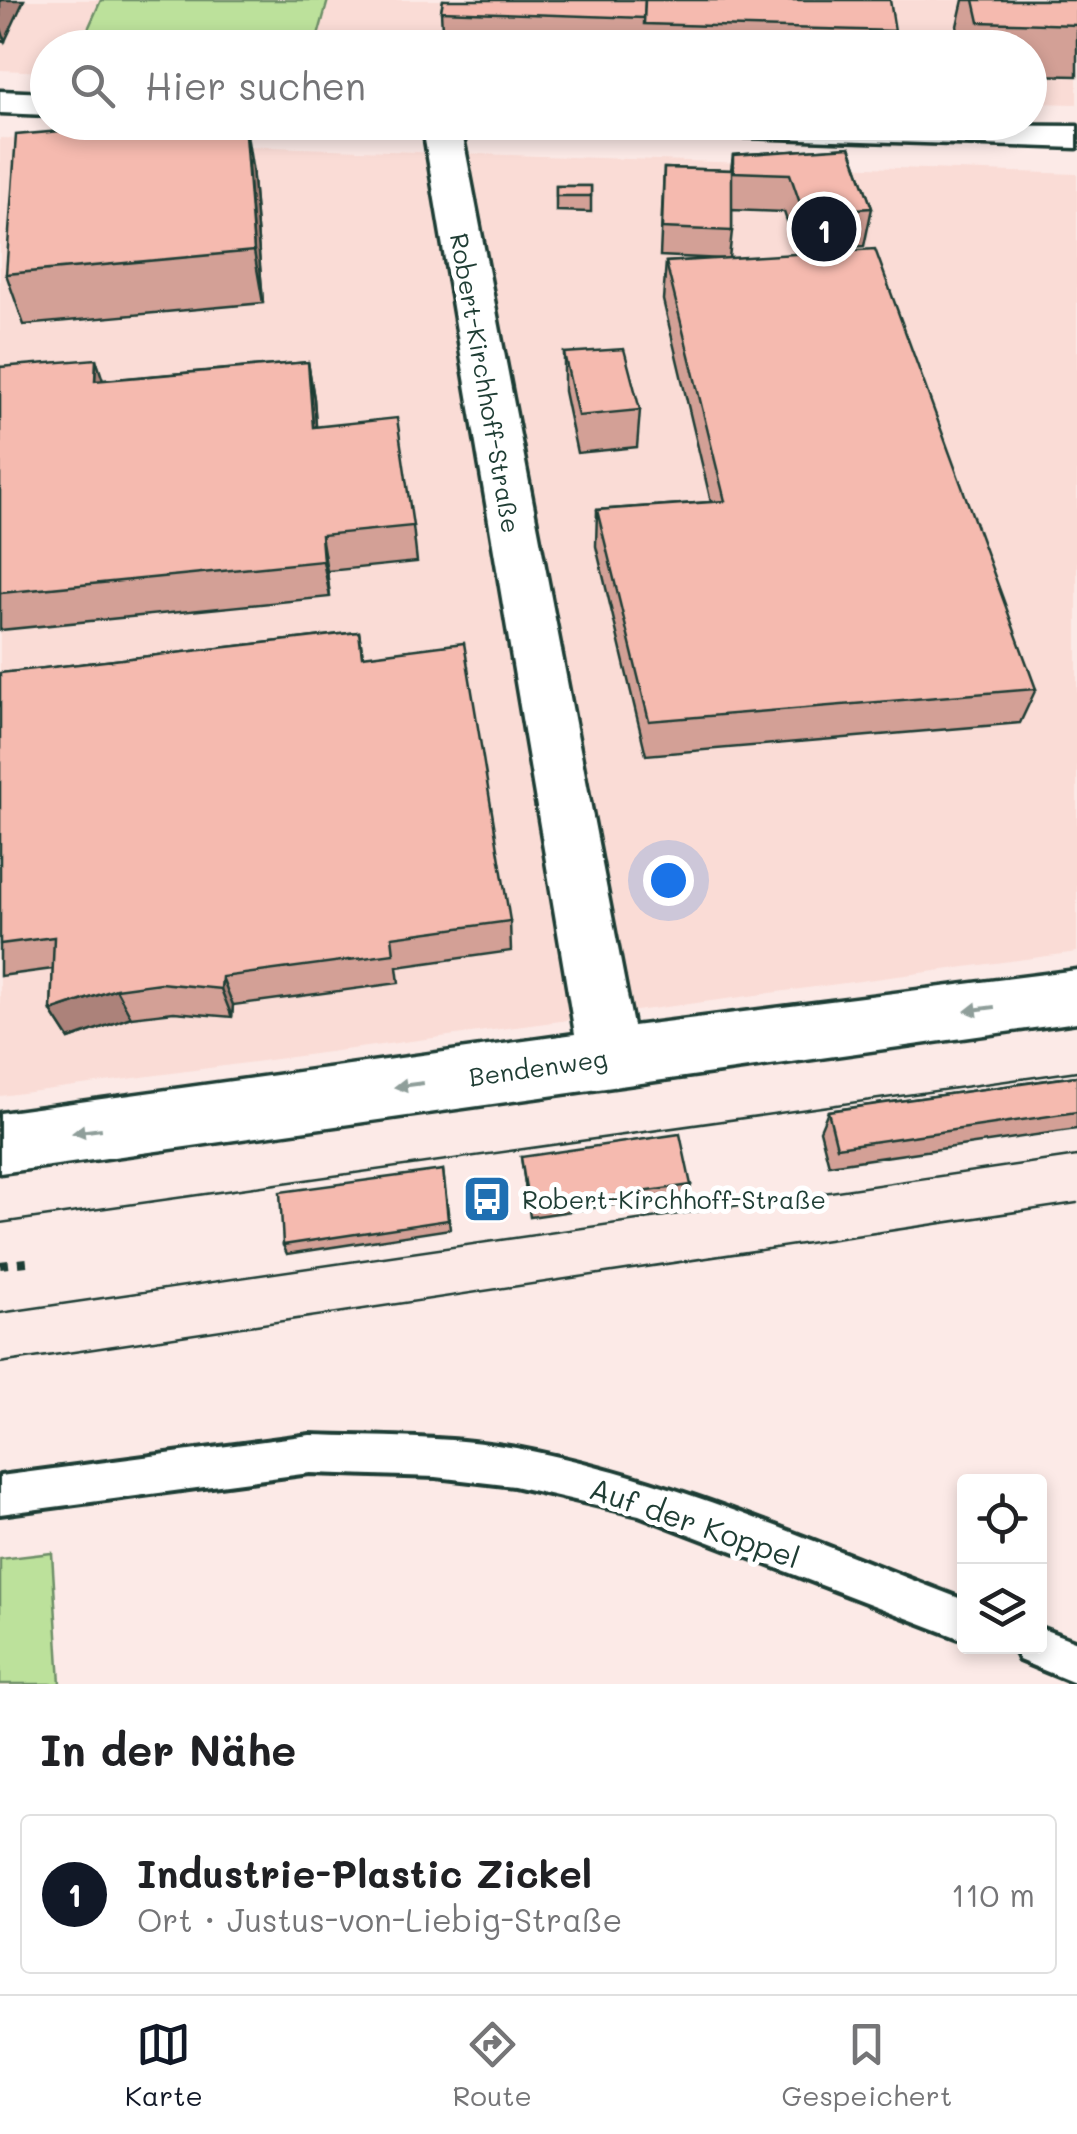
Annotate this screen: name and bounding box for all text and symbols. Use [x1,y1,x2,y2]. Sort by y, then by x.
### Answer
search box [30,30,1047,140]
icon: search [65,58,120,113]
text: Hier suchen [145,60,366,110]
pin: 1 [792,192,856,266]
street label: Robert-Kirchhoff-Straße [444,231,528,535]
your location [643,855,694,906]
one-way arrow [964,1001,996,1017]
street label: Bendenweg [467,1041,609,1093]
one-way arrow [392,1077,424,1093]
one-way arrow [71,1123,102,1139]
bus stop icon: Robert-Kirchhoff-Straße [461,1173,513,1225]
place label: Robert-Kirchhoff-Straße [522,1183,826,1215]
street label: Auf der Koppel [585,1467,805,1577]
map controls [957,1474,1047,1654]
button: locate [957,1474,1047,1564]
button: layers [957,1564,1047,1654]
text: In der Nähe [40,1722,296,1777]
text: Industrie-Plastic Zickel [137,1848,592,1898]
text: 1 [67,1873,82,1915]
text: 110 m [951,1873,1035,1915]
text: Ort · Justus-von-Liebig-Straße [137,1898,622,1940]
tab: Karte [125,2017,203,2113]
tab: Route [452,2017,532,2113]
tab: Gespeichert [781,2017,952,2113]

